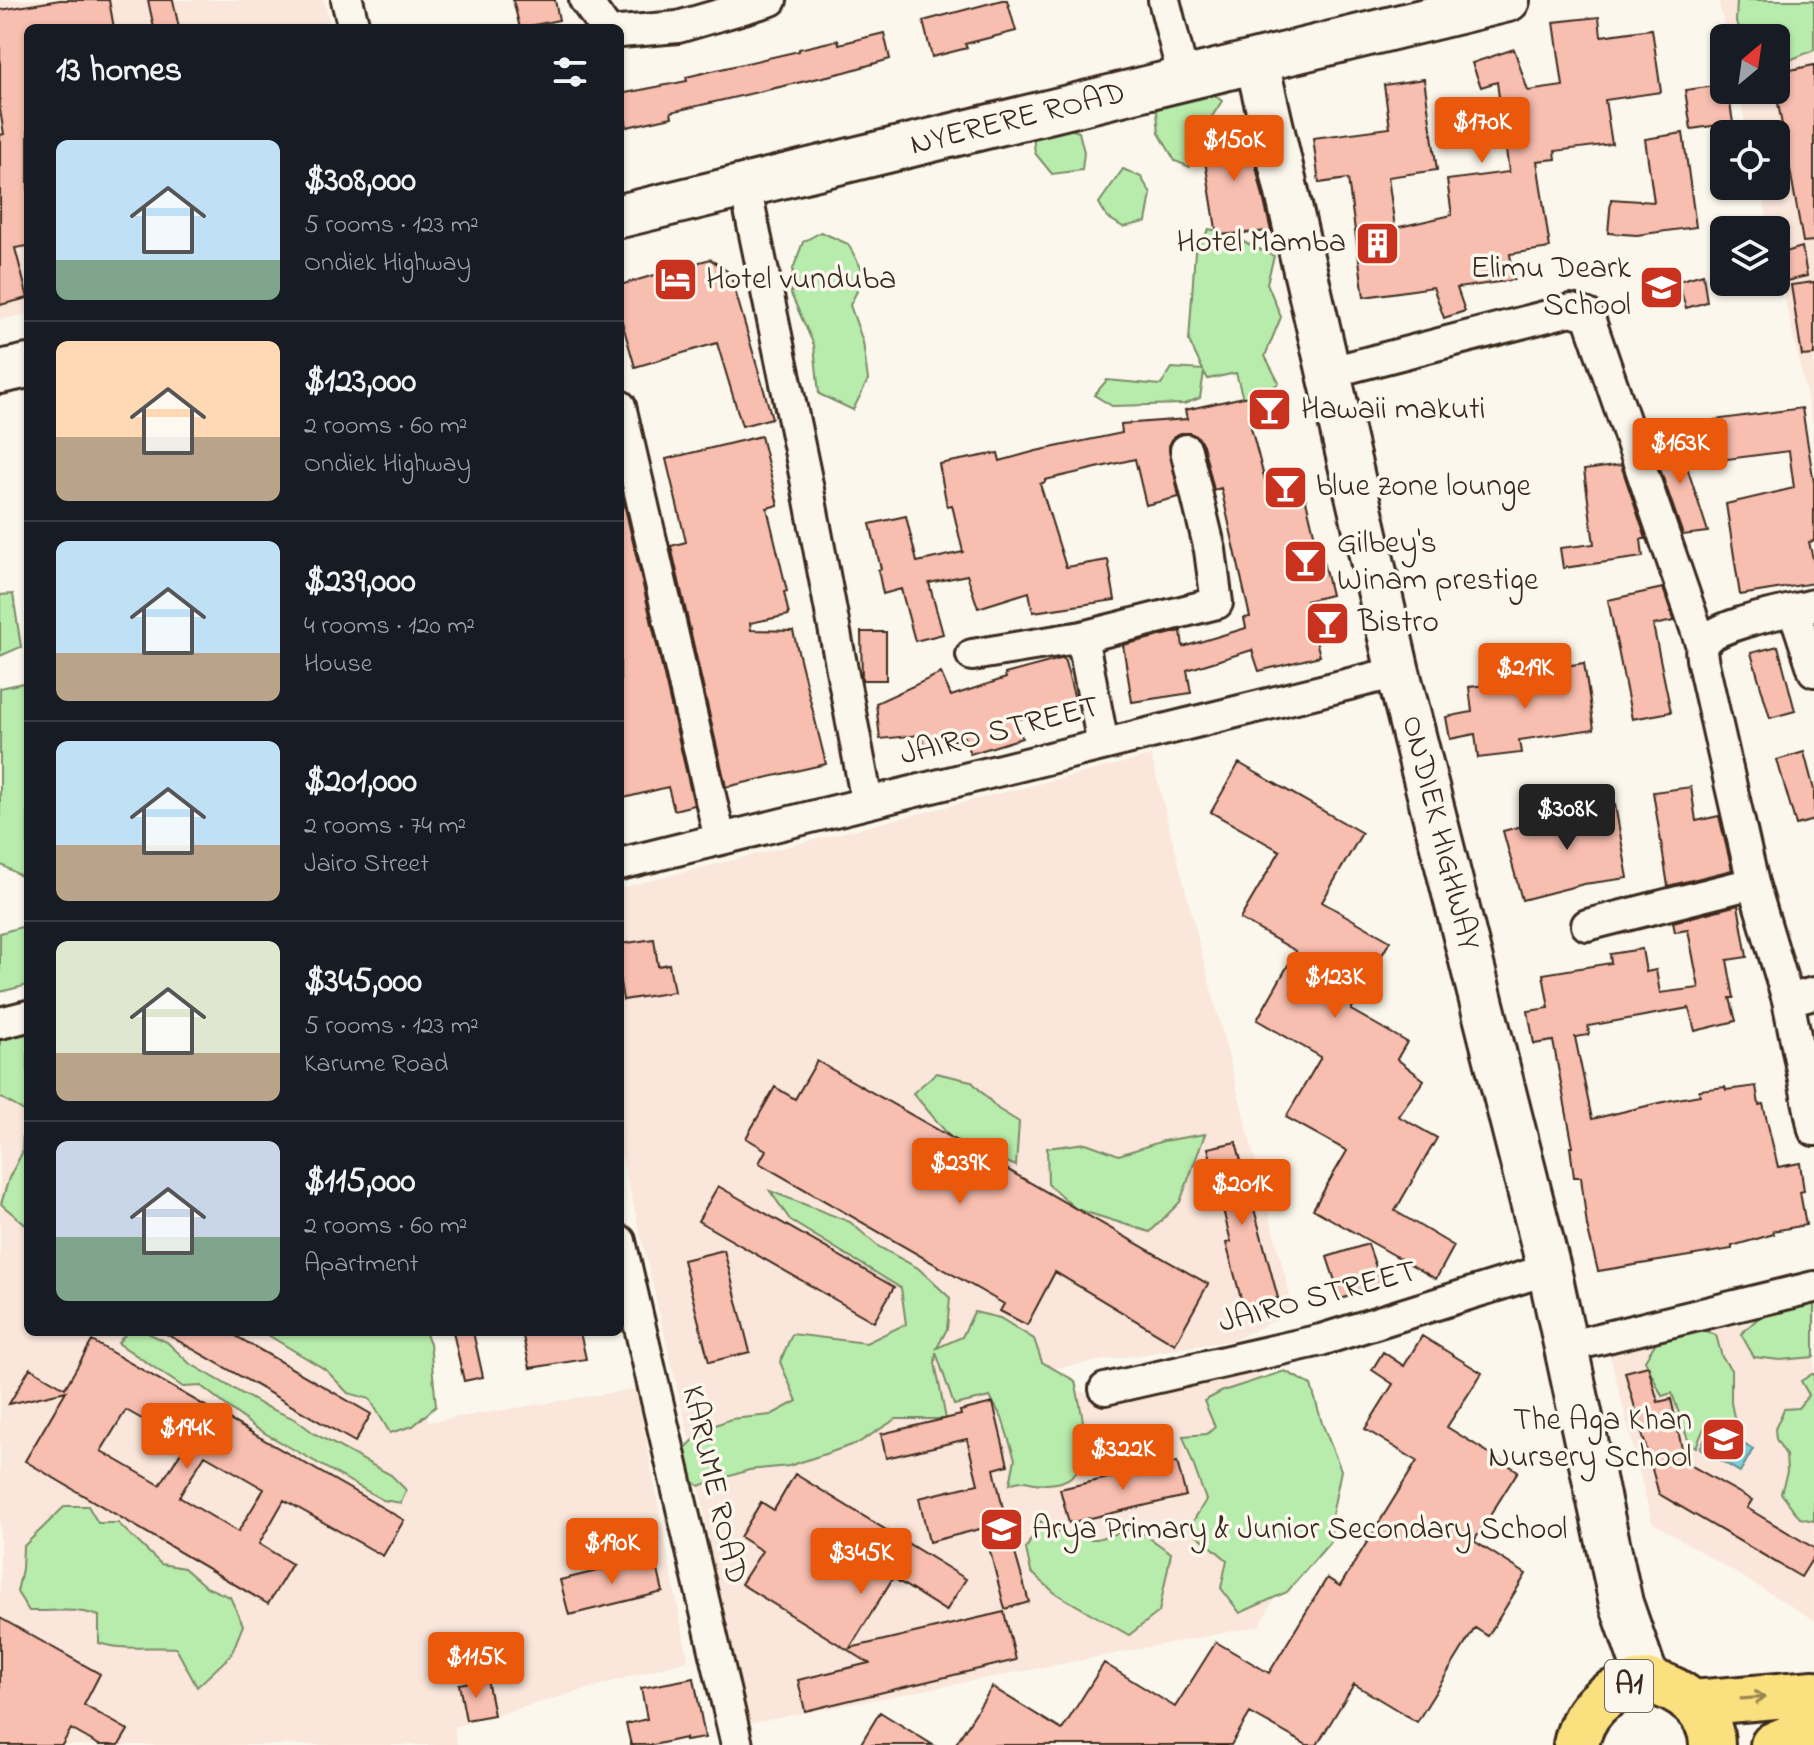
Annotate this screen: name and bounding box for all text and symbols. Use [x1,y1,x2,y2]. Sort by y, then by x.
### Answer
north arrow [1710,24,1790,104]
map controls [1710,24,1790,296]
text: 13 homes [56,47,182,97]
icon: filters [548,50,592,94]
street label: NYERERE ROAD [906,71,1130,169]
pin: $170K [1426,97,1538,165]
text: $170K [1453,104,1511,142]
pin: $150K [1178,115,1290,183]
button: locate [1710,120,1790,200]
text: $150K [1203,122,1265,160]
text: $308,000 [304,157,416,207]
icon: home [120,172,216,268]
text: 5 rooms · 123 m² [304,207,479,245]
button: layers [1710,216,1790,296]
building icon: Hotel Mamba [1353,219,1401,267]
place label: Hotel Mamba [1177,220,1346,267]
text: Ondiek Highway [304,245,471,283]
place label: Elimu Deark School [1470,246,1632,330]
hotel icon: Hotel vunduba [651,256,699,304]
place label: Hotel vunduba [706,257,896,304]
school or university icon: Elimu Deark School [1638,263,1686,311]
text: $123,000 [304,358,416,408]
icon: home [120,373,216,469]
bar icon: Hawaii makuti [1246,386,1294,434]
place label: Hawaii makuti [1301,387,1486,434]
text: 2 rooms · 60 m² [304,408,468,446]
pin: $163K [1624,418,1736,486]
text: $163K [1651,425,1709,463]
text: Ondiek Highway [304,446,471,484]
bar icon: blue zone lounge [1261,463,1309,511]
place label: blue zone lounge [1316,464,1531,511]
place label: Gilbey's Winam prestige [1337,521,1539,605]
bar icon: Gilbey's Winam prestige [1282,538,1330,586]
text: $239,000 [304,558,416,608]
icon: home [120,573,216,669]
bar icon: Bistro [1303,599,1351,647]
place label: Bistro [1357,600,1439,647]
text: 4 rooms · 120 m² [304,608,475,646]
pin: $219K [1469,643,1581,711]
text: House [304,646,372,684]
text: $219K [1496,650,1554,688]
street label: JAIRO STREET [896,685,1104,779]
street label: ONDIEK HIGHWAY [1387,711,1491,956]
text: $201,000 [304,758,417,808]
icon: home [120,773,216,869]
pin: $308K [1511,784,1623,852]
text: $308K [1537,791,1597,829]
text: 2 rooms · 74 m² [304,808,466,846]
text: Jairo Street [304,846,429,884]
pin: $123K [1279,952,1391,1020]
text: $345,000 [304,958,422,1008]
text: $123K [1305,959,1365,997]
icon: home [120,973,216,1069]
text: 5 rooms · 123 m² [304,1008,479,1046]
text: Karume Road [304,1046,448,1084]
pin: $239K [904,1138,1016,1206]
text: $239K [930,1145,990,1183]
text: $115,000 [304,1158,416,1208]
pin: $201K [1186,1159,1298,1227]
text: $201K [1212,1166,1272,1204]
icon: home [120,1173,216,1269]
text: 2 rooms · 60 m² [304,1208,468,1246]
text: Apartment [304,1246,418,1284]
street label: JAIRO STREET [1214,1249,1422,1347]
street label: KARUME ROAD [667,1381,759,1589]
place label: The Aga Khan Nursery School [1488,1398,1692,1482]
pin: $194K [131,1403,243,1471]
text: $194K [159,1410,215,1448]
school or university icon: The Aga Khan Nursery School [1699,1415,1747,1463]
pin: $322K [1067,1424,1179,1492]
text: $322K [1091,1431,1155,1469]
school or university icon: Arya Primary & Junior Secondary School [977,1506,1025,1554]
place label: Arya Primary & Junior Secondary School [1032,1507,1568,1554]
pin: $190K [556,1518,668,1586]
text: $190K [584,1525,640,1563]
pin: $345K [805,1528,917,1596]
text: $345K [829,1535,893,1573]
pin: $115K [420,1632,532,1700]
text: $115K [446,1639,506,1677]
road number: A1 [1605,1660,1653,1712]
one-way arrow [1739,1690,1766,1705]

